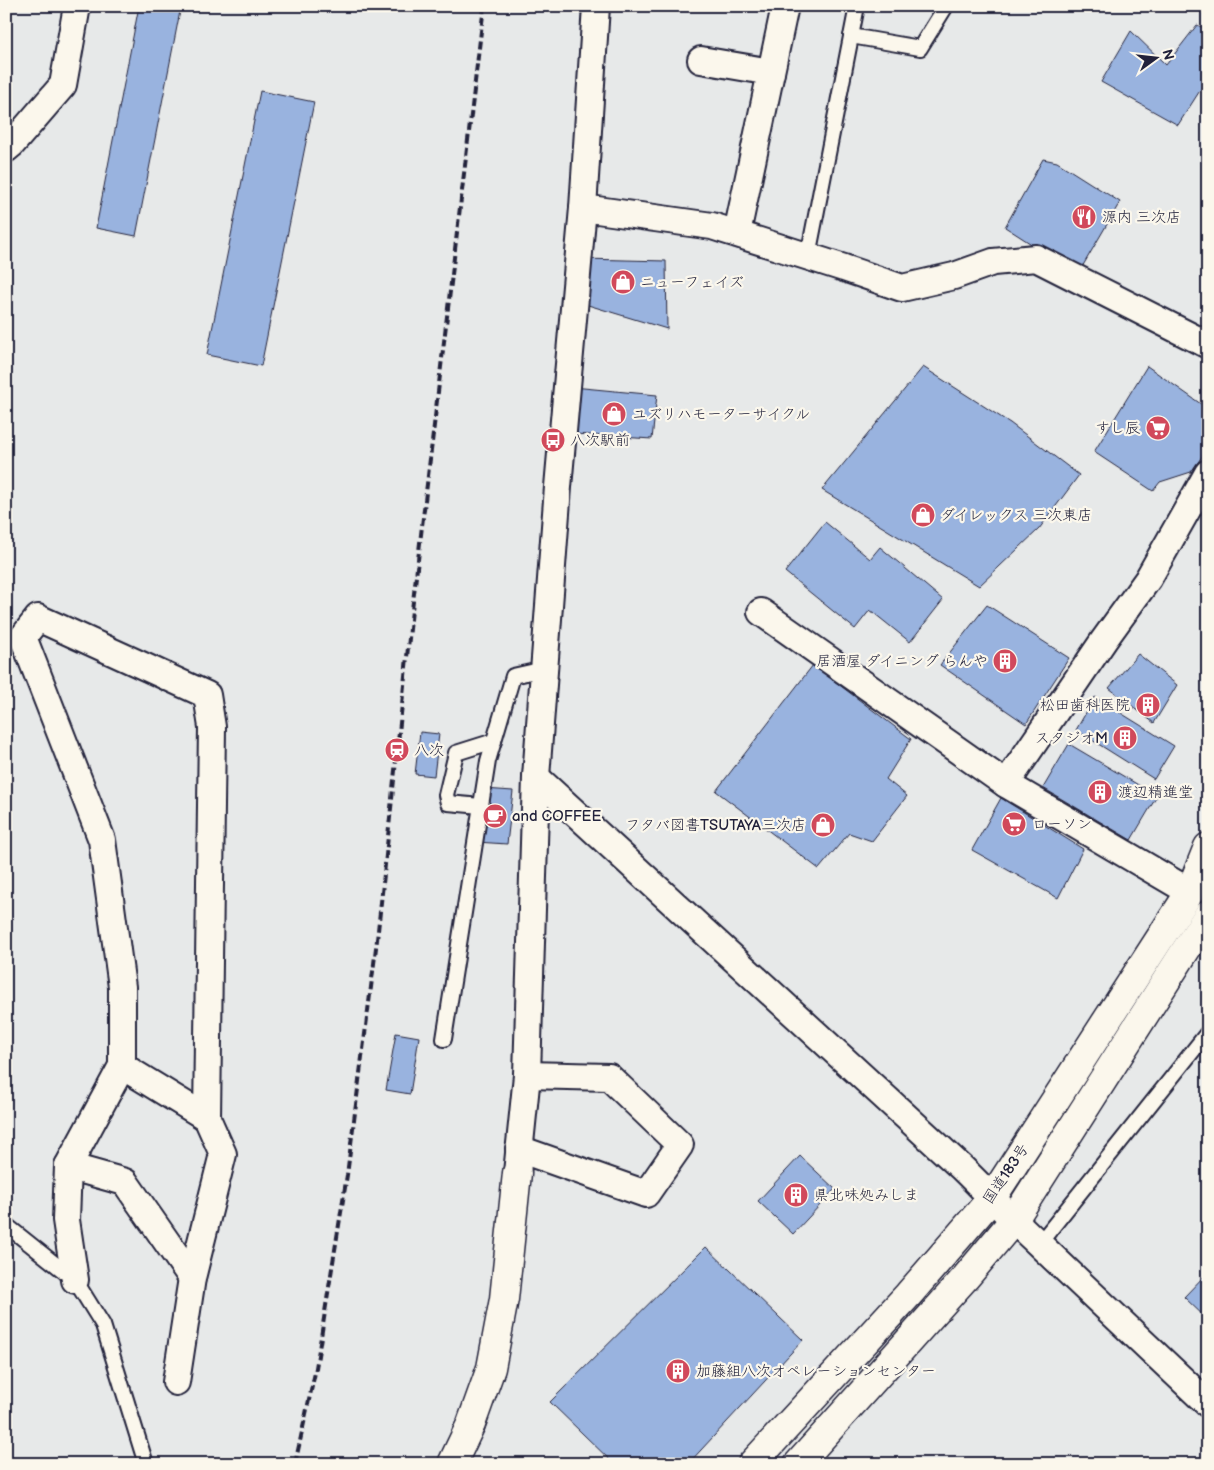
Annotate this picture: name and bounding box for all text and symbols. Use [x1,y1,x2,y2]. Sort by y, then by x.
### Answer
north arrow [1132,32,1182,82]
text: N [1159,47,1178,62]
restaurant icon: 源内 三次店 [1071,204,1097,230]
place label: 源内 三次店 [1102,208,1181,227]
shop icon: ニューフェイズ [610,269,636,295]
place label: ニューフェイズ [640,273,744,292]
shop icon: ユズリハモーターサイクル [601,401,627,427]
place label: ユズリハモーターサイクル [632,405,810,424]
supermarket icon: すし辰 [1145,415,1171,441]
place label: すし辰 [1095,419,1140,438]
bus stop icon: 八次駅前 [540,427,566,453]
place label: 八次駅前 [570,431,630,450]
shop icon: ダイレックス 三次東店 [910,502,936,528]
place label: ダイレックス 三次東店 [940,506,1092,525]
building icon: 居酒屋 ダイニング らんや [992,648,1018,674]
place label: 居酒屋 ダイニング らんや [816,652,988,671]
building icon: 松田歯科医院 [1135,692,1161,718]
place label: 松田歯科医院 [1040,696,1130,715]
building icon: スタジオM [1112,725,1138,751]
place label: スタジオM [1035,729,1108,748]
station icon: 八次 [384,737,410,763]
place label: 八次 [414,741,444,760]
building icon: 渡辺精進堂 [1087,779,1113,805]
place label: 渡辺精進堂 [1118,783,1193,802]
cafe icon: and COFFEE [482,803,508,829]
place label: and COFFEE [512,807,601,826]
supermarket icon: ローソン [1001,811,1027,837]
shop icon: フタバ図書TSUTAYA三次店 [810,812,836,838]
place label: ローソン [1032,815,1092,834]
place label: フタバ図書TSUTAYA三次店 [625,816,806,835]
street label: 国道183号 [979,1140,1033,1208]
building icon: 県北味処みしま [783,1182,809,1208]
place label: 県北味処みしま [814,1186,919,1205]
building icon: 加藤組八次オペレーションセンター [665,1358,691,1384]
place label: 加藤組八次オペレーションセンター [696,1362,936,1381]

